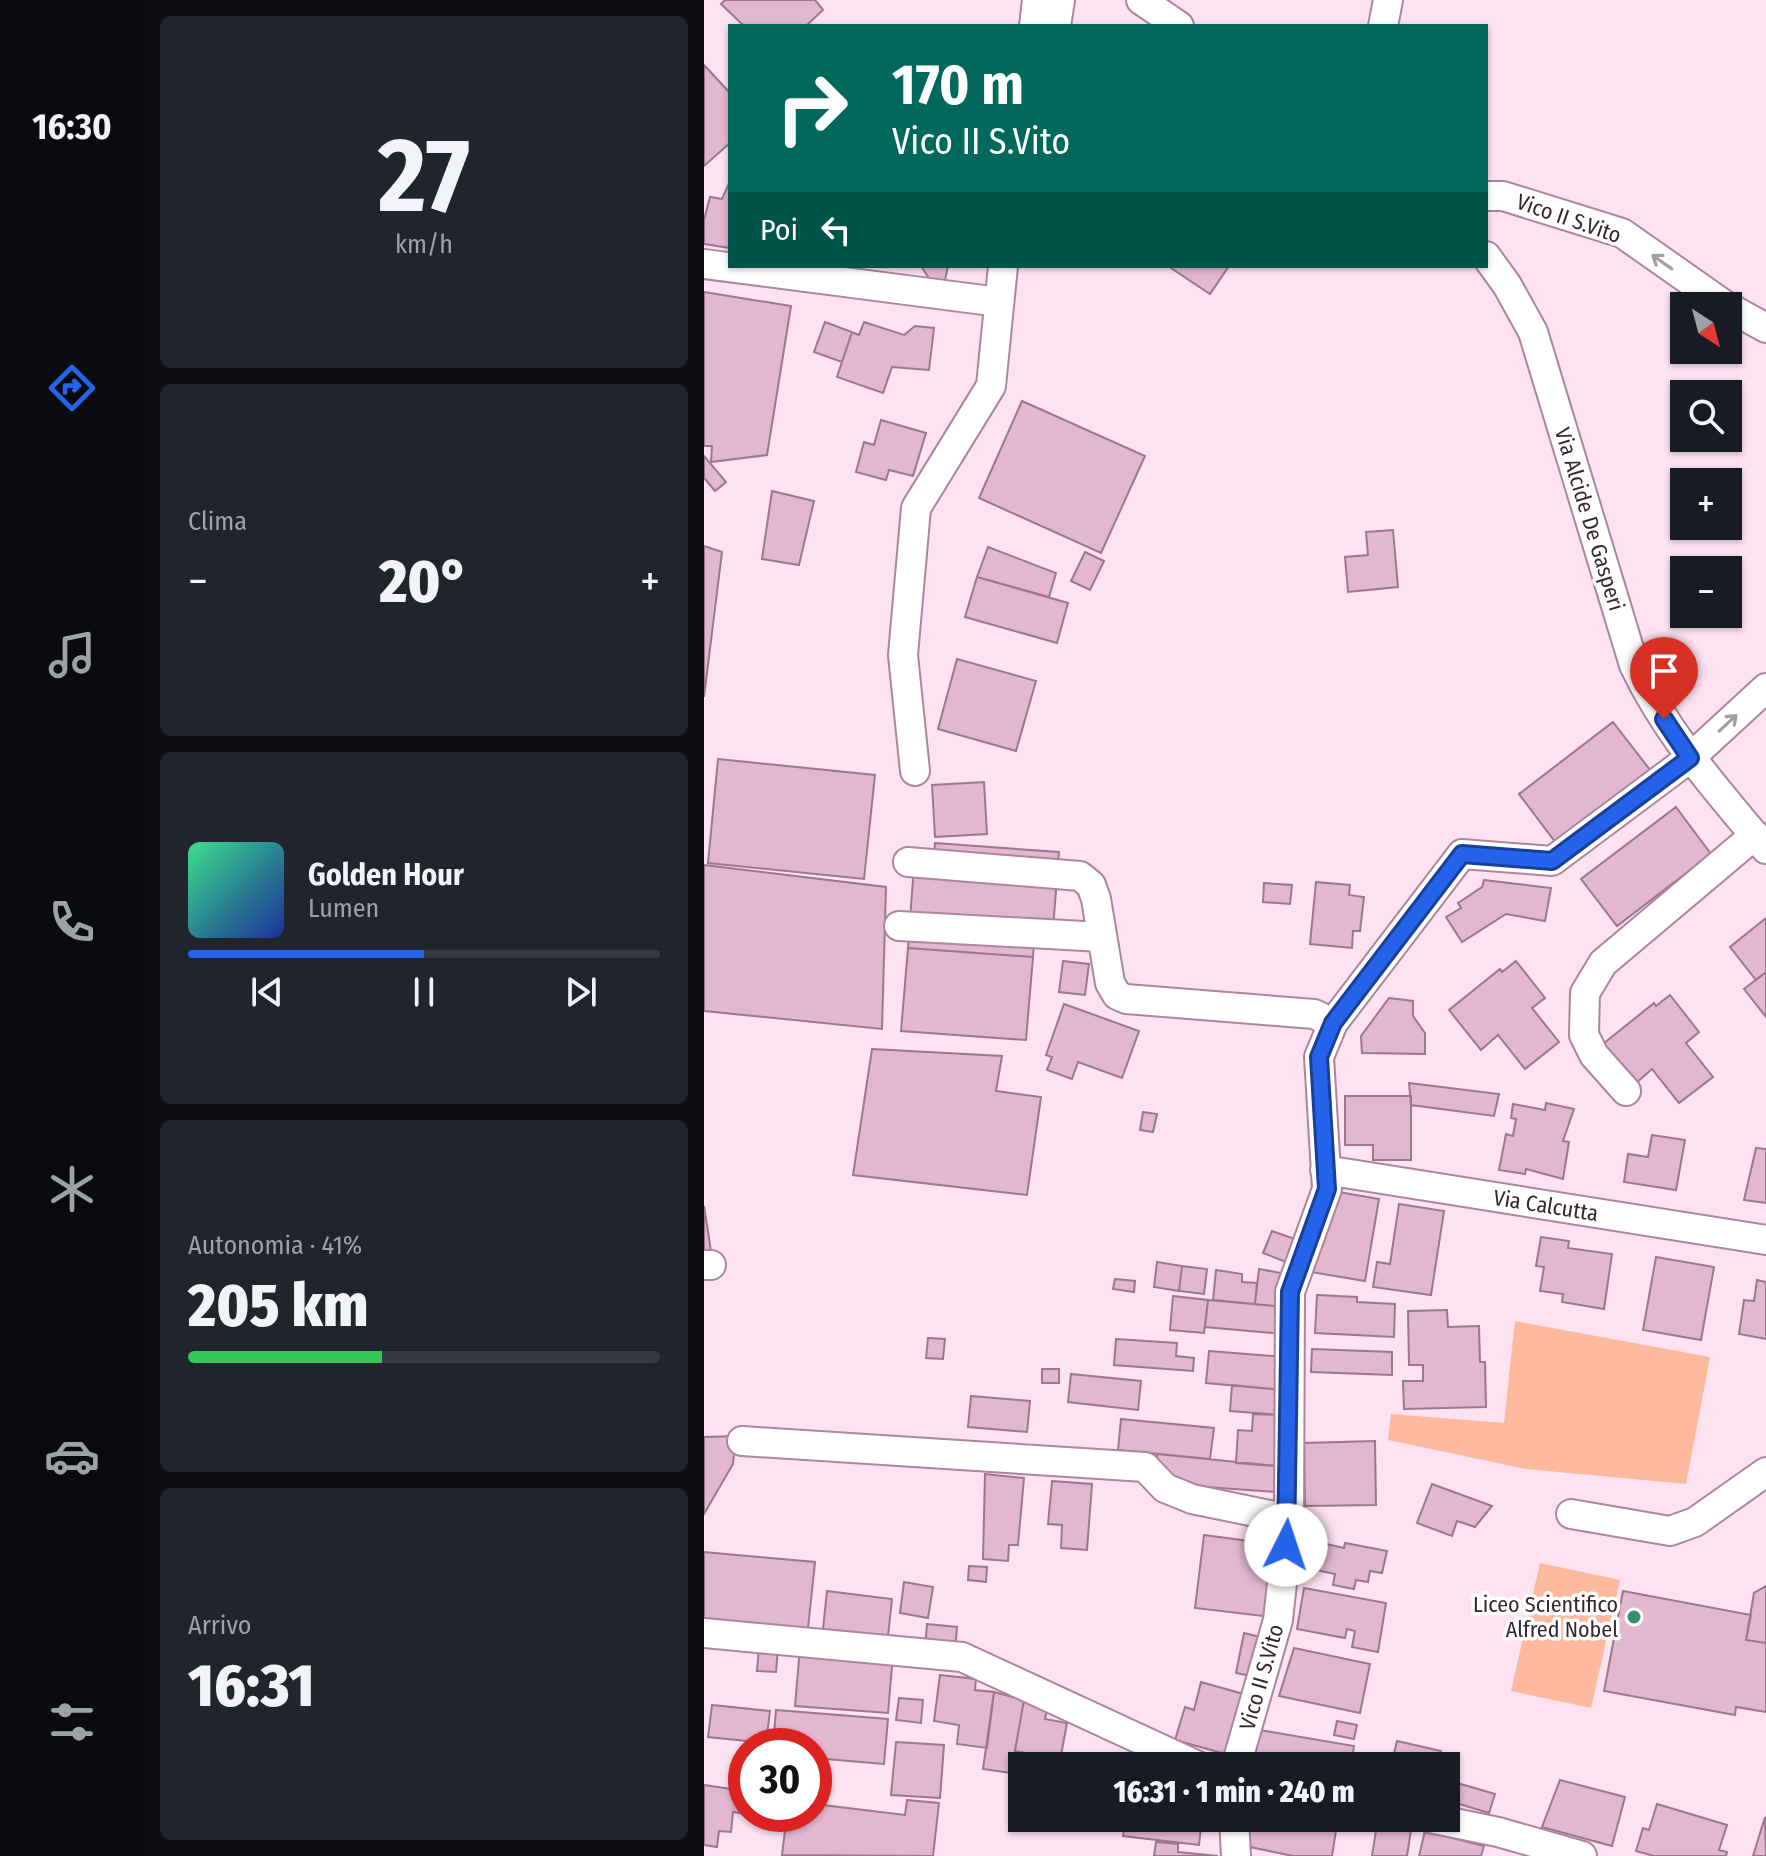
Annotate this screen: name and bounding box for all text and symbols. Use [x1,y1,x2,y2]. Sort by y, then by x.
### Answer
text: 170 m [892,52,1024,119]
icon: right [760,56,864,160]
text: 16:30 [32,105,112,149]
text: 27 [378,114,470,239]
text: Vico II S.Vito [892,120,1070,164]
street label: Vico II S.Vito [1513,188,1625,249]
icon: left [814,208,858,252]
text: Poi [760,212,798,248]
text: km/h [395,229,453,260]
one-way arrow [1652,254,1674,270]
north arrow [1670,292,1742,364]
map controls [1670,292,1742,628]
icon: directions [44,360,100,416]
button: search [1670,380,1742,452]
street label: Via Alcide De Gasperi [1549,424,1630,614]
button: + [1670,468,1742,540]
text: Clima [188,506,247,537]
text: 20° [379,546,469,618]
text: − [188,555,208,608]
text: + [640,555,660,608]
button: − [1670,556,1742,628]
icon: music [44,627,100,683]
pin [1630,637,1698,719]
icon: arrive [1642,649,1686,693]
one-way arrow [1718,714,1738,733]
text: Golden Hour [308,857,464,893]
text: Lumen [308,893,379,924]
icon: phone [44,894,100,950]
icon: previous [245,970,289,1014]
icon: pause [402,970,446,1014]
icon: next [559,970,603,1014]
icon: climate [44,1161,100,1217]
street label: Via Calcutta [1492,1184,1600,1227]
text: Autonomia · 41% [188,1230,362,1261]
text: 205 km [188,1270,368,1342]
icon: car [44,1428,100,1484]
position arrow [1244,1503,1328,1587]
place label: Liceo Scientifico Alfred Nobel [1473,1591,1618,1643]
marker: Liceo Scientifico Alfred Nobel [1625,1608,1643,1626]
text: Arrivo [188,1610,252,1641]
street label: Vico II S.Vito [1234,1621,1289,1733]
text: 16:31 [188,1650,315,1722]
icon: filters [44,1694,100,1750]
speed limit sign: 30 [728,1728,832,1832]
text: 16:31 · 1 min · 240 m [1113,1774,1355,1810]

